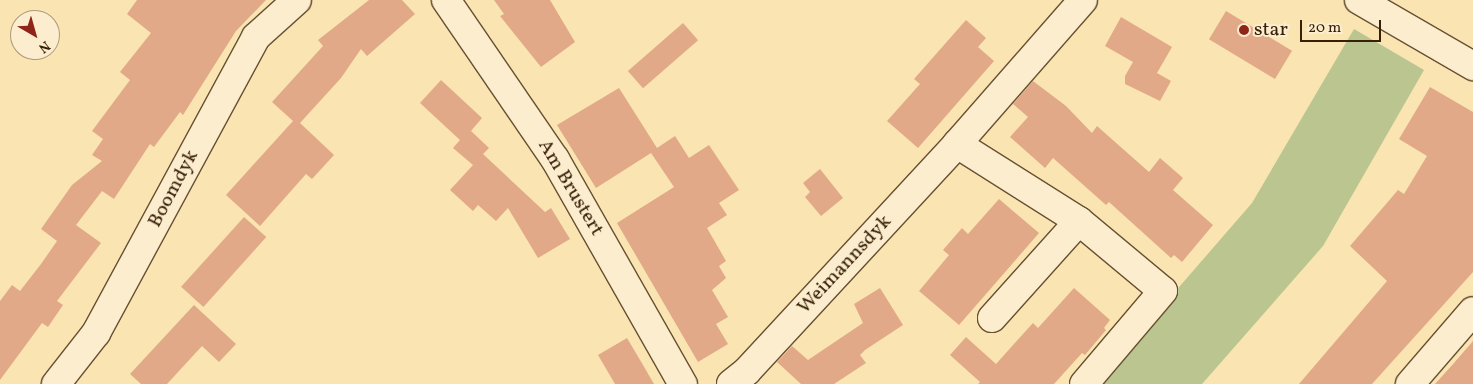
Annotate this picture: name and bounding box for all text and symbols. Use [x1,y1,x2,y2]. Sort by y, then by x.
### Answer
north arrow [10,10,60,60]
scale bar [1303,10,1384,42]
place label: star [1254,18,1288,42]
text: 20 m [1308,18,1341,39]
marker: star [1238,24,1250,36]
text: N [34,36,54,57]
street label: Am Brustert [532,135,608,241]
street label: Boomdyk [144,146,204,232]
street label: Weimannsdyk [793,210,897,320]

